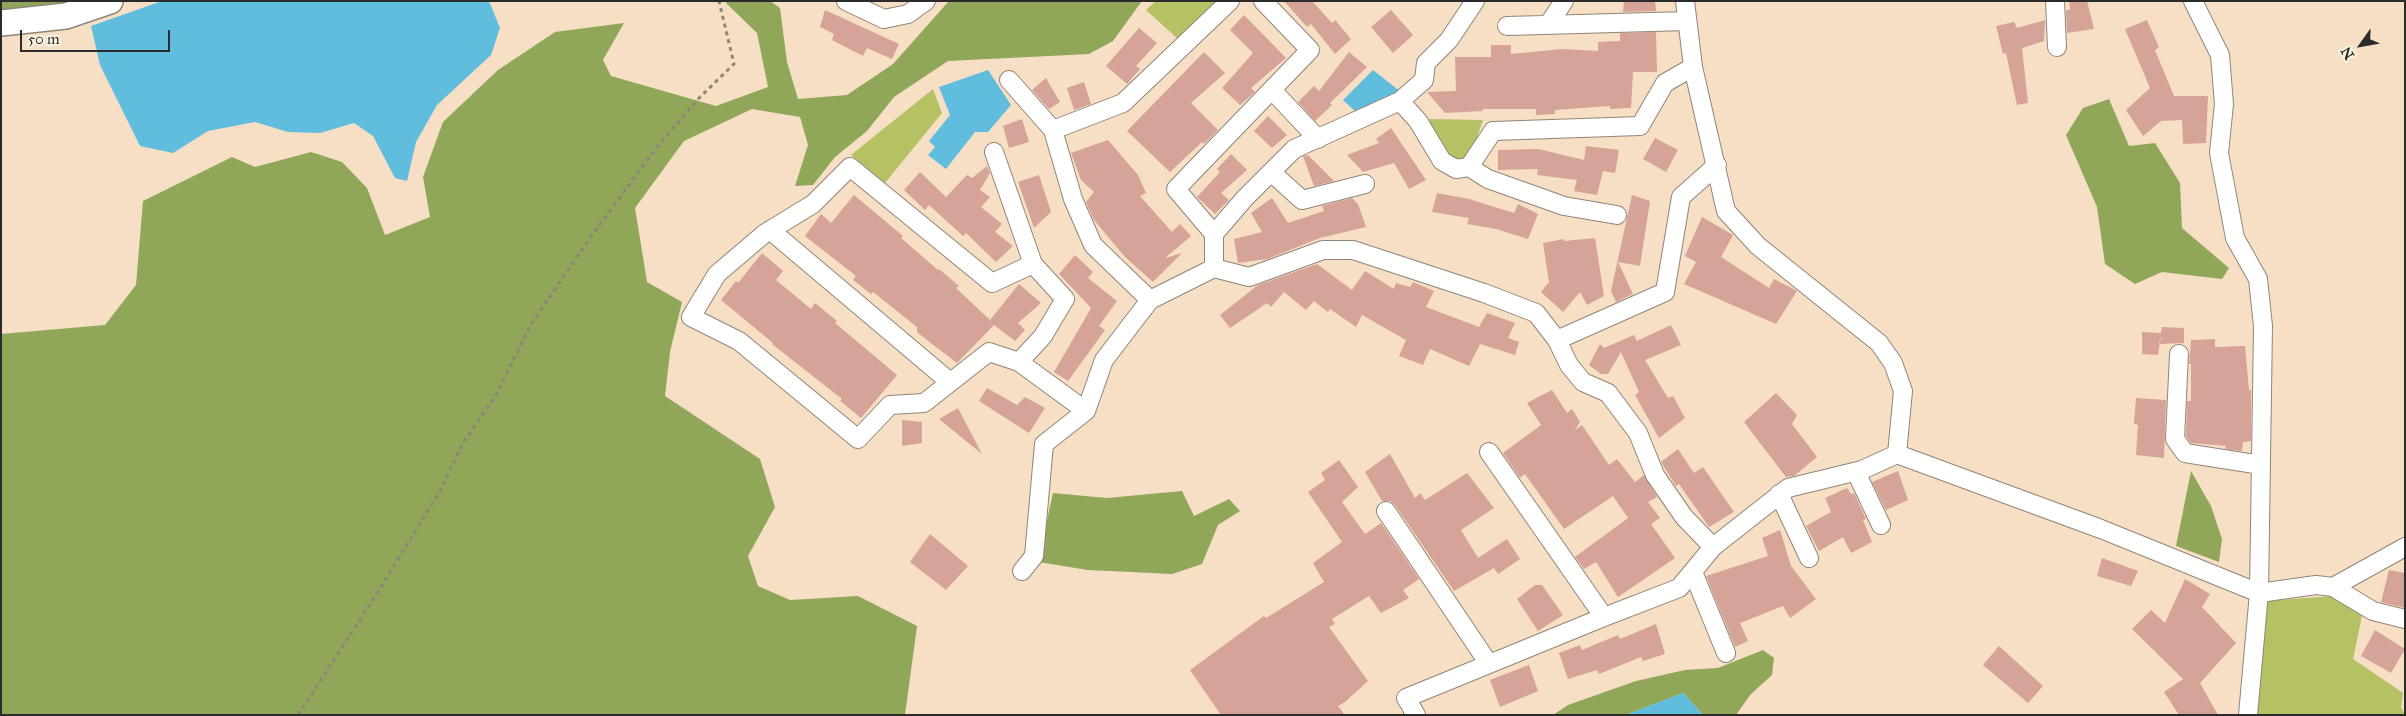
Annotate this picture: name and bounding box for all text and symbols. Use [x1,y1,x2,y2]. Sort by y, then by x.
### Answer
scale bar [22,20,172,52]
north arrow [2336,20,2386,70]
text: 50 m [28,30,60,48]
text: N [2338,44,2358,63]

